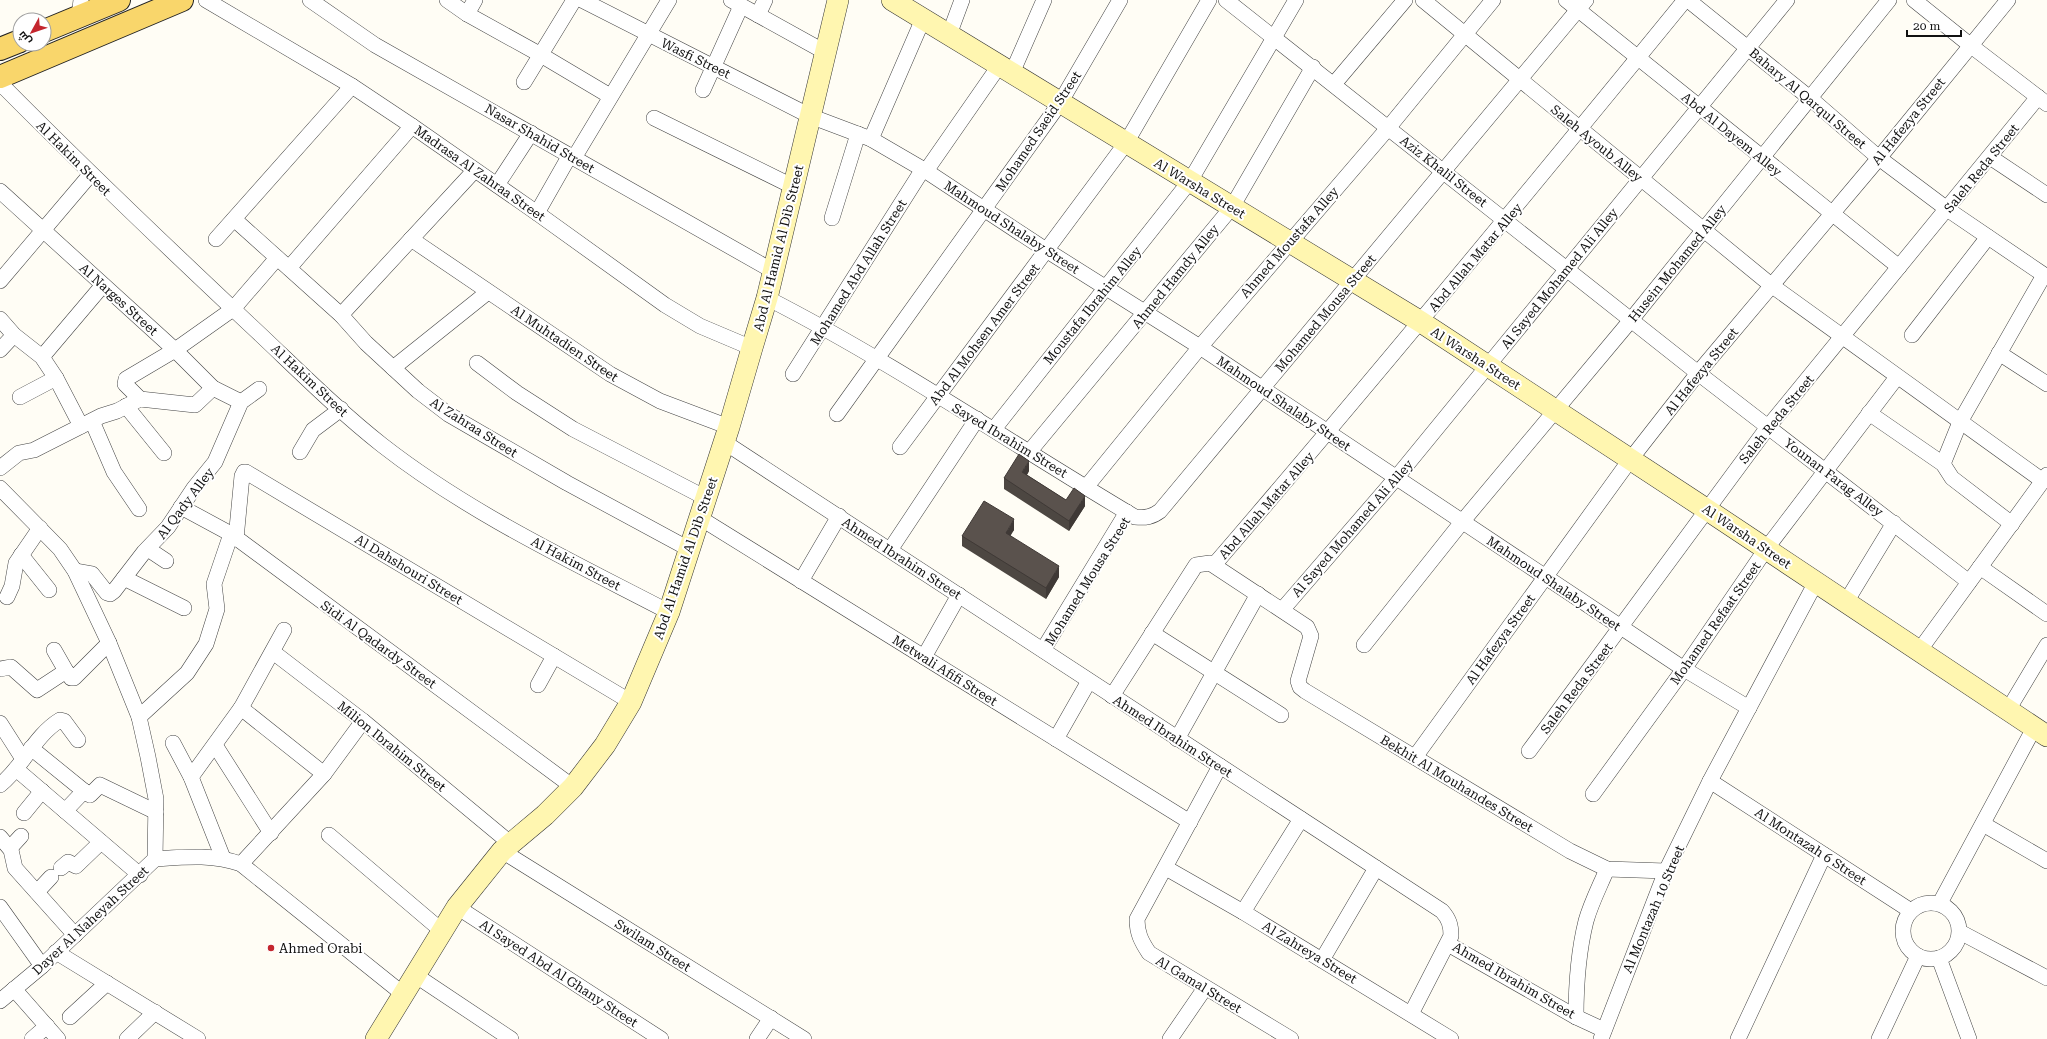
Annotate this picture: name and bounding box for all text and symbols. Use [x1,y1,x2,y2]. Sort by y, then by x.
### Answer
north arrow [12,12,52,52]
scale bar [1907,12,1961,38]
text: 20 m [1913,19,1940,33]
text: ش [15,29,34,48]
street label: Wasfi Street [659,35,733,82]
street label: Bahary Al Qarqul Street [1746,45,1869,152]
street label: Mohamed Saeid Street [993,68,1084,194]
street label: Al Hafezya Street [1869,75,1948,168]
street label: Abd Al Dayem Alley [1679,89,1785,180]
street label: Nasar Shahid Street [482,101,597,176]
street label: Saleh Ayoub Alley [1548,102,1646,185]
street label: Al Hakim Street [33,118,114,199]
street label: Saleh Reda Street [1941,121,2022,216]
street label: Madrasa Al Zahraa Street [411,122,548,224]
street label: Aziz Khalil Street [1397,133,1490,210]
street label: Al Warsha Street [1151,155,1248,222]
street label: Abd Al Hamid Al Dib Street [751,163,806,333]
street label: Mahmoud Shalaby Street [941,178,1082,277]
street label: Ahmed Moustafa Alley [1237,184,1342,301]
street label: Mohamed Abd Allah Street [807,197,910,348]
street label: Abd Allah Matar Alley [1426,200,1525,315]
street label: Husein Mohamed Alley [1626,201,1729,325]
street label: Al Sayed Mohamed Ali Alley [1498,205,1621,352]
street label: Ahmed Hamdy Alley [1129,221,1222,331]
street label: Moustafa Ibrahim Alley [1040,243,1145,367]
street label: Mohamed Mousa Street [1272,252,1379,375]
street label: Al Narges Street [77,260,161,338]
street label: Abd Al Mohsen Amer Street [926,260,1043,408]
street label: Al Muhtadien Street [508,302,621,385]
street label: Al Warsha Street [1428,324,1523,393]
street label: Al Hafezya Street [1662,325,1741,418]
street label: Al Hakim Street [268,341,351,420]
street label: Mahmoud Shalaby Street [1214,353,1354,454]
street label: Saleh Reda Street [1736,372,1817,467]
street label: Al Zahraa Street [427,395,520,460]
street label: Sayed Ibrahim Street [949,400,1070,481]
street label: Younan Farag Alley [1781,435,1886,520]
street label: Abd Allah Matar Alley [1216,448,1317,562]
street label: Al Sayed Mohamed Ali Alley [1289,456,1416,600]
street label: Al Qady Alley [154,465,217,542]
street label: Abd Al Hamid Al Dib Street [651,475,720,641]
street label: Al Warsha Street [1699,501,1794,572]
street label: Ahmed Ibrahim Street [839,514,964,603]
street label: Mohamed Mousa Street [1042,514,1133,648]
street label: Al Dahshouri Street [352,531,465,608]
street label: Mahmoud Shalaby Street [1484,533,1624,634]
street label: Al Hakim Street [528,534,623,593]
street label: Mohamed Refaat Street [1667,559,1764,688]
street label: Al Hafezya Street [1463,591,1538,687]
street label: Sidi Al Qadardy Street [318,597,439,691]
street label: Metwali Afifi Street [890,632,1000,709]
street label: Saleh Reda Street [1537,640,1616,737]
street label: Ahmed Ibrahim Street [1110,692,1235,781]
street label: Milion Ibrahim Street [335,698,449,795]
street label: Bekhit Al Mouhandes Street [1378,732,1536,835]
street label: Al Montazah 6 Street [1752,805,1869,888]
street label: Al Montazah 10 Street [1620,843,1687,975]
street label: Dayer Al Naheyah Street [29,863,151,978]
street label: Swilam Street [612,916,694,975]
street label: Al Sayed Abd Al Ghany Street [477,917,641,1030]
street label: Al Zahreya Street [1260,918,1360,987]
street label: Ahmed Ibrahim Street [1450,939,1578,1022]
place label: Ahmed Orabi [279,941,362,956]
marker: Ahmed Orabi [266,943,276,953]
street label: Al Gamal Street [1153,953,1244,1016]

